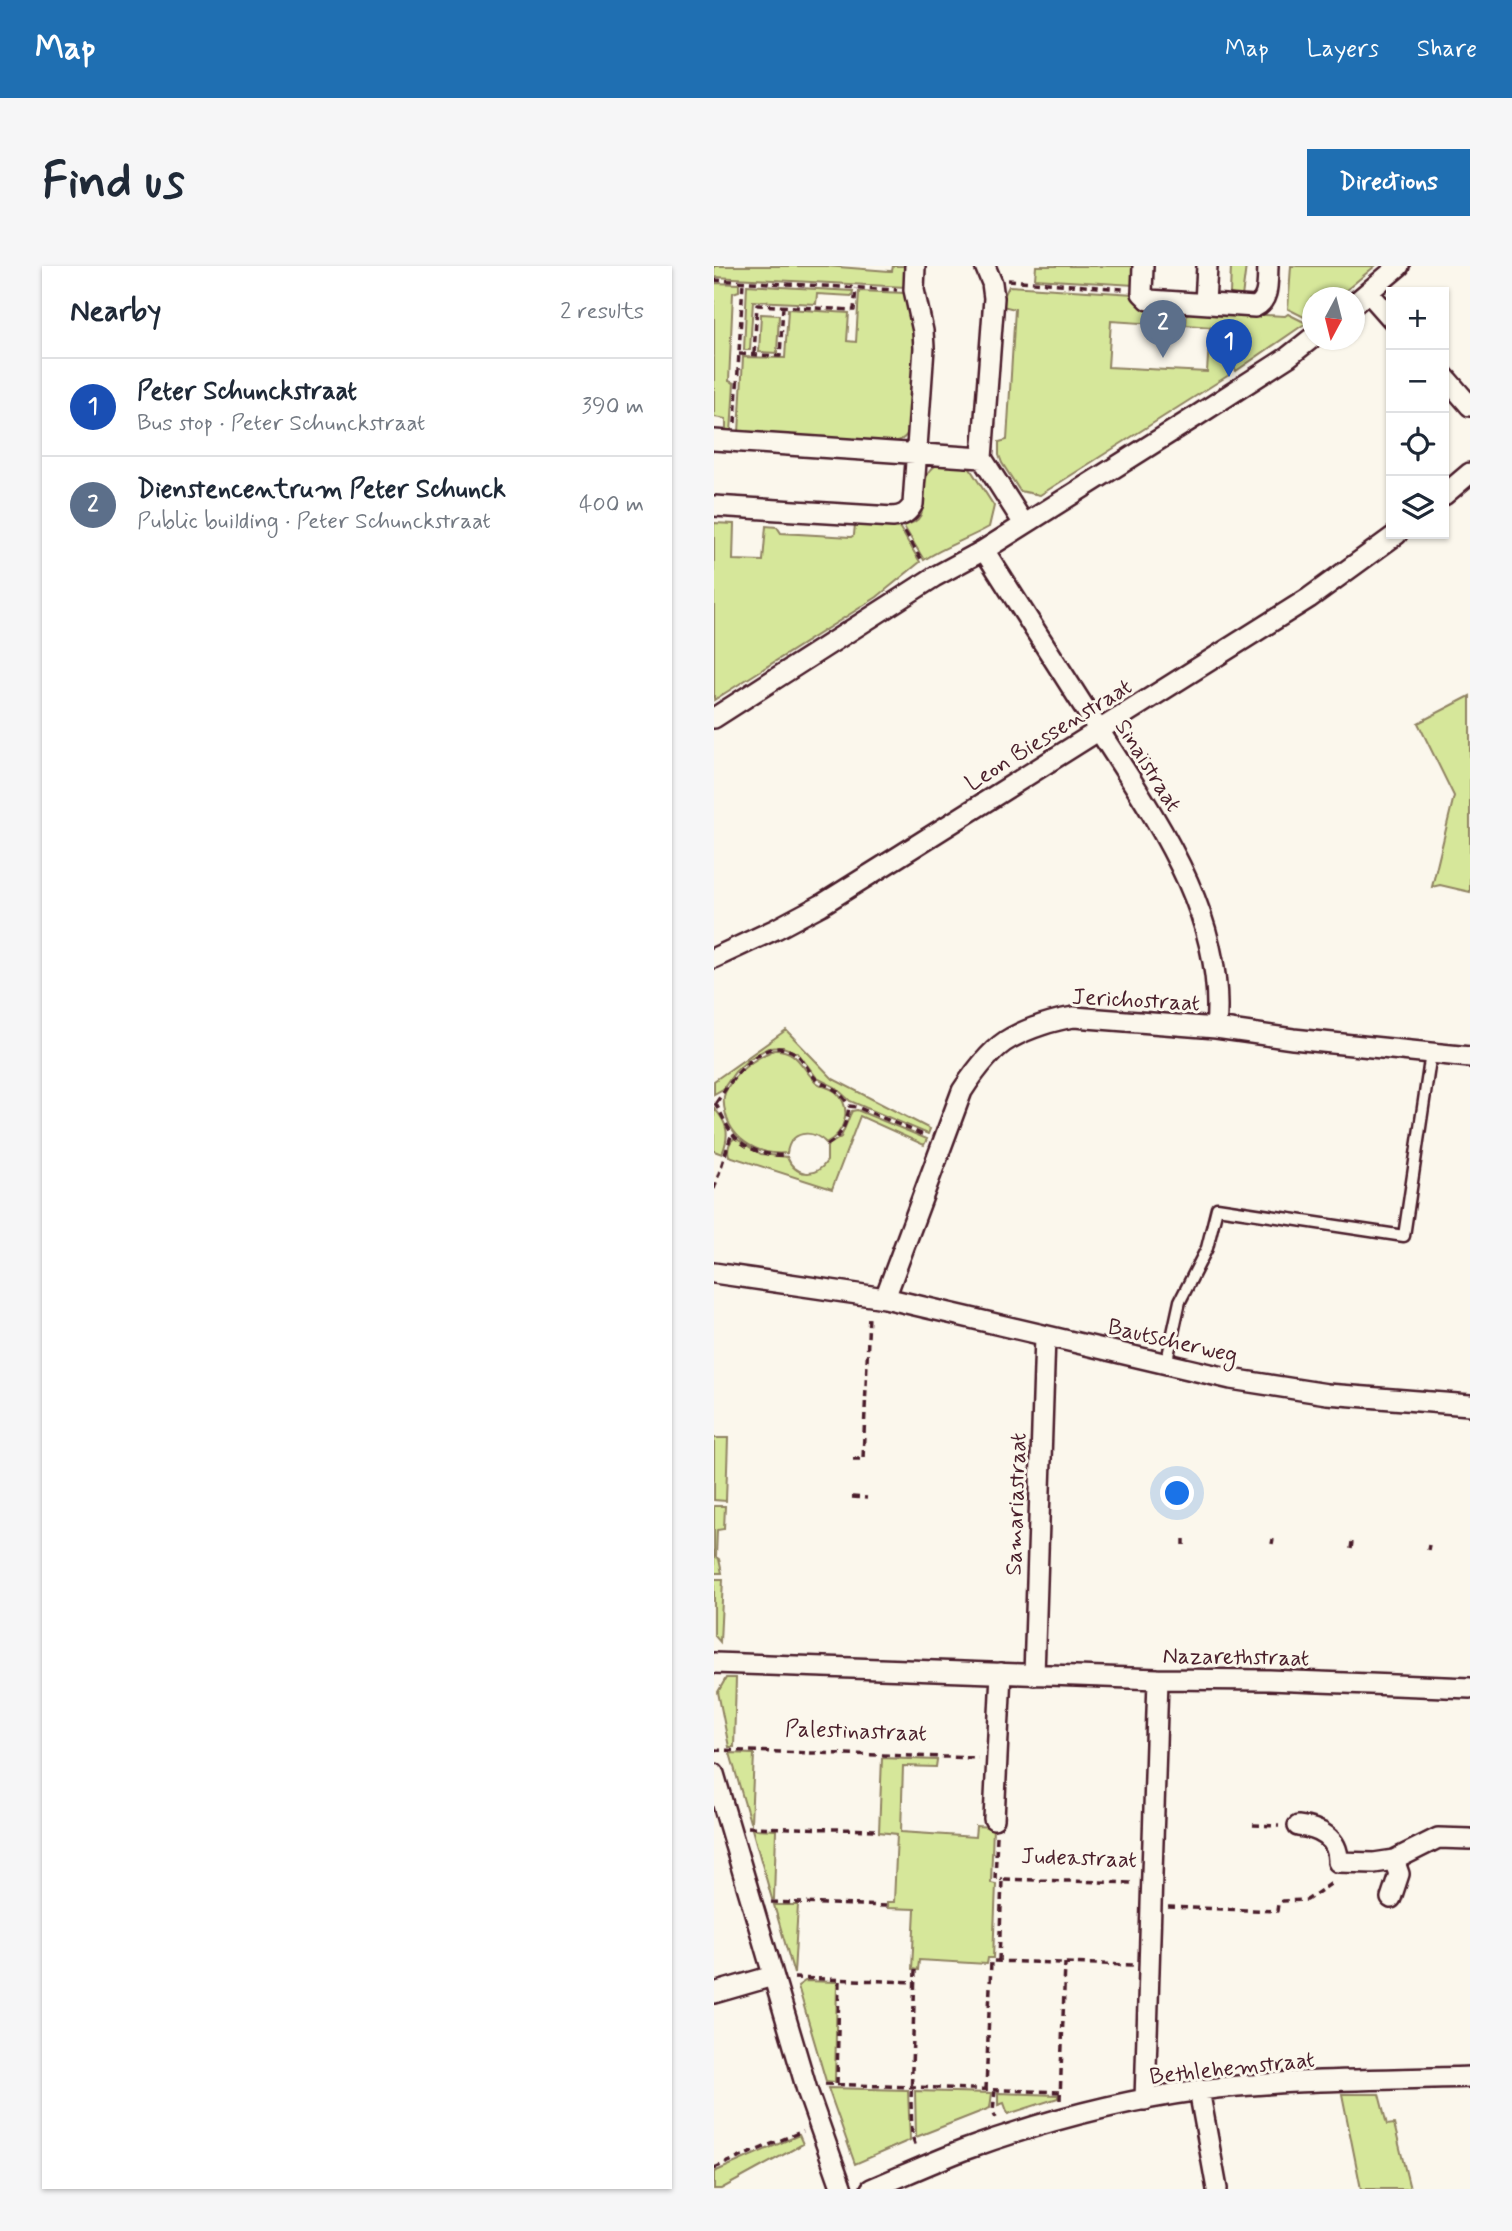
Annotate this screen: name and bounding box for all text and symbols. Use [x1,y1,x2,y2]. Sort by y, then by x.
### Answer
text: Map [35,27,95,71]
text: Map [1225,34,1269,65]
text: Layers [1307,34,1379,65]
text: Share [1417,34,1477,65]
button: Directions [1307,149,1470,216]
text: Find us [42,150,185,215]
north arrow [1302,287,1365,350]
map controls [1386,287,1449,539]
button: + [1386,287,1449,350]
text: Nearby [70,292,161,331]
text: 2 results [560,297,644,327]
pin: 2 [1140,300,1186,358]
pin: 1 [1206,319,1252,377]
button: − [1386,350,1449,413]
text: Peter Schunckstraat [137,375,357,409]
text: 1 [88,392,98,422]
text: 390 m [582,392,644,422]
text: Bus stop · Peter Schunckstraat [137,409,425,439]
button: locate [1386,413,1449,476]
text: Dienstencentrum Peter Schunck [137,473,506,507]
button: layers [1386,476,1449,539]
text: 2 [87,490,99,520]
text: 400 m [579,490,644,520]
text: Public building · Peter Schunckstraat [137,507,491,537]
street label: Leon Biessenstraat [960,672,1138,799]
street label: Sinaïstraat [1107,714,1188,818]
street label: Jerichostraat [1071,983,1201,1019]
street label: Bautscherweg [1104,1312,1240,1373]
street label: Samariastraat [1000,1432,1034,1576]
your location [1160,1476,1194,1510]
street label: Nazarethstraat [1162,1642,1310,1674]
street label: Palestinastraat [785,1715,927,1749]
street label: Judeastraat [1021,1842,1137,1876]
street label: Bethlehemstraat [1148,2045,1316,2093]

